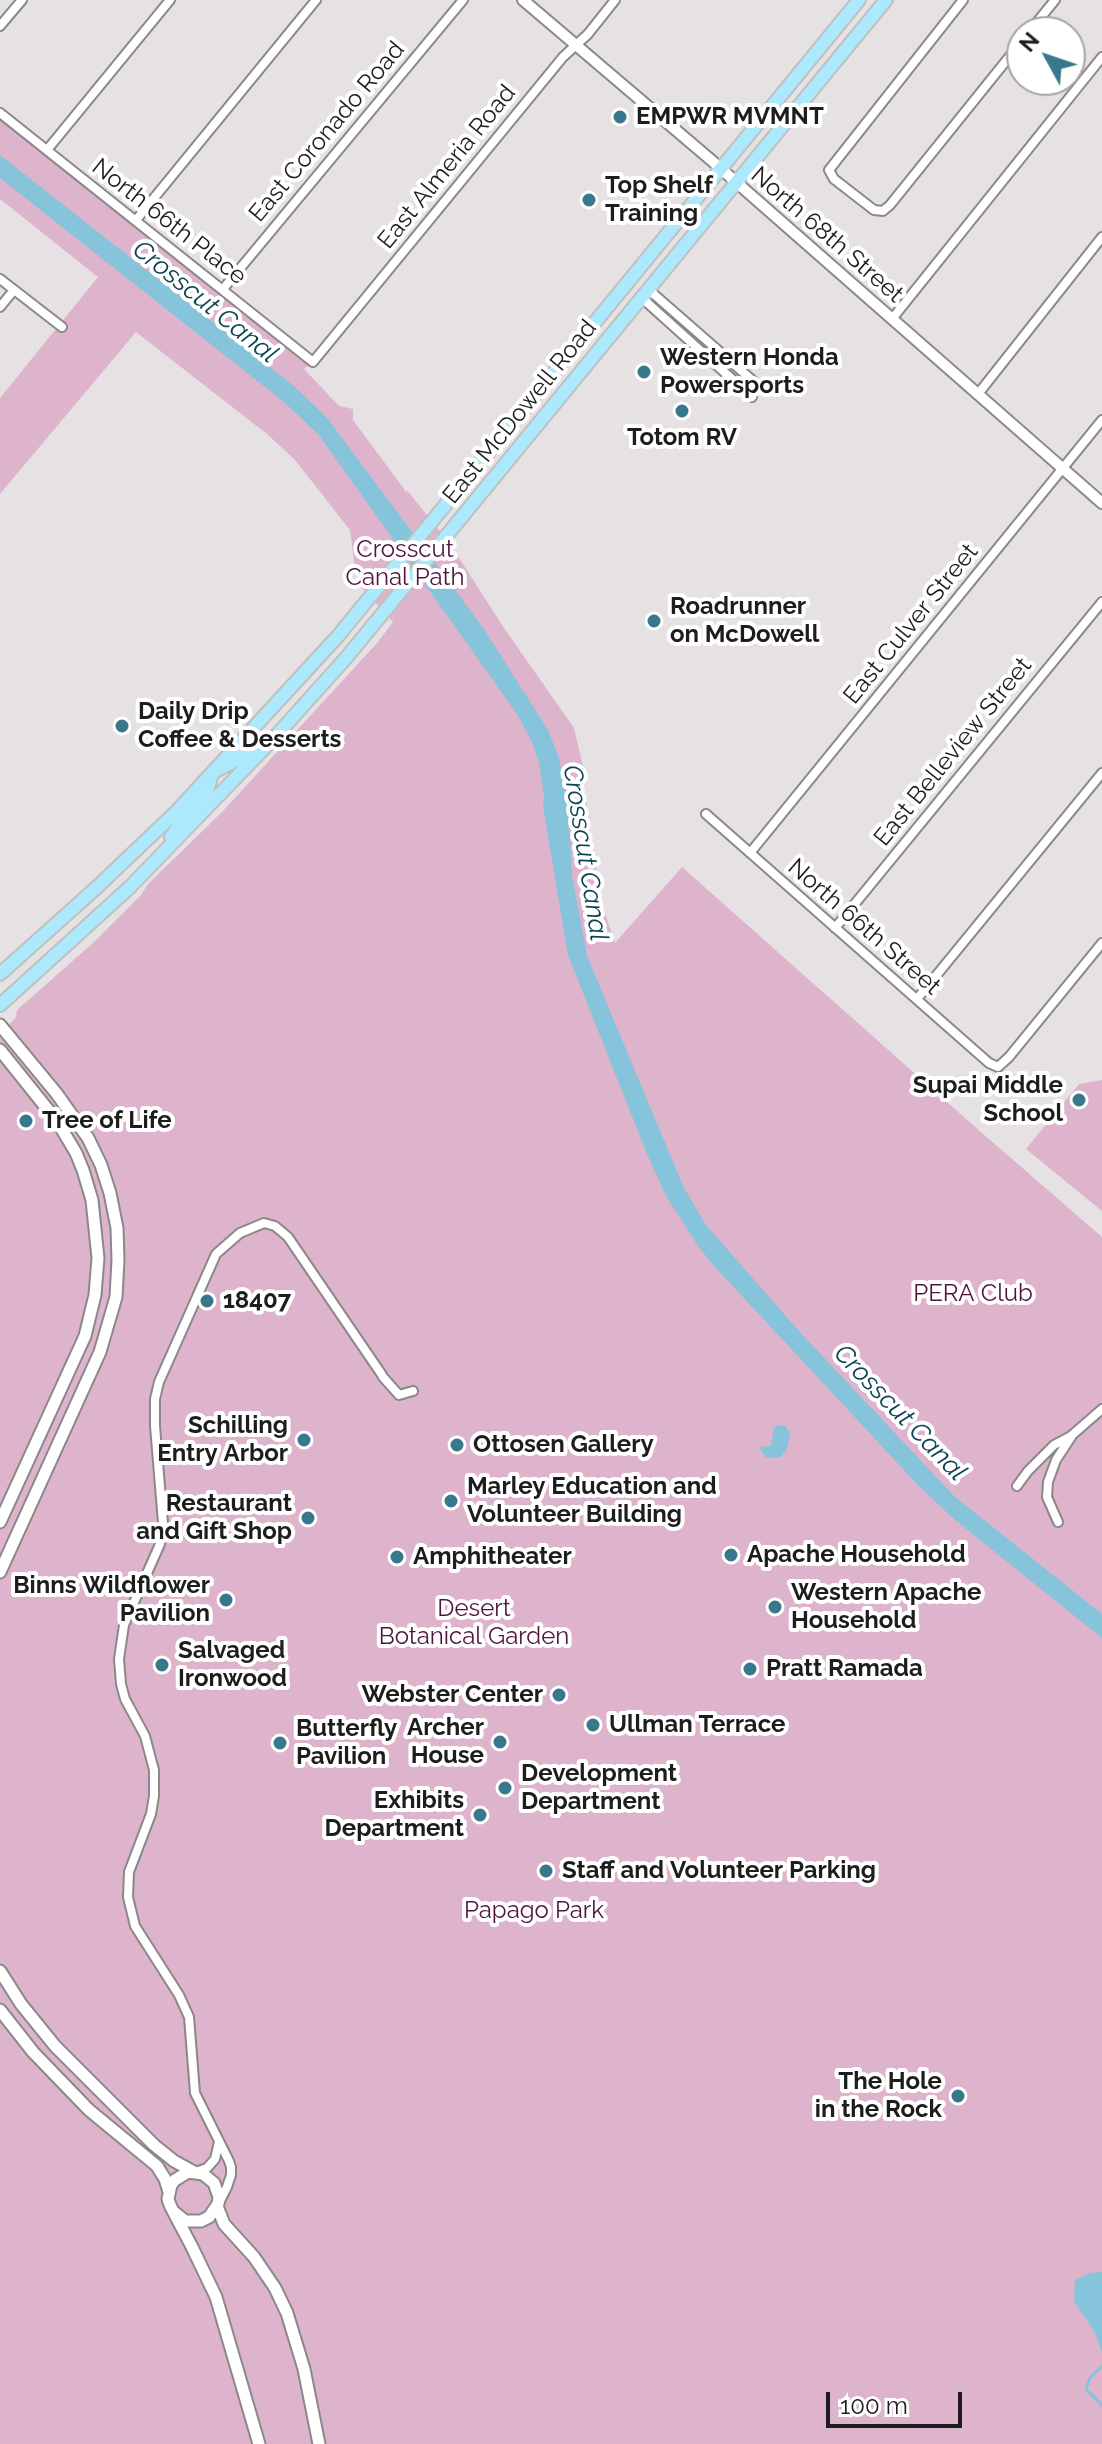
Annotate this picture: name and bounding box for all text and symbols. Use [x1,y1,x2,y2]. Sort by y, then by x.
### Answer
north arrow [1006,16,1086,96]
text: N [1014,27,1044,57]
street label: East Coronado Road [243,36,411,228]
street label: East Almeria Road [372,79,522,255]
place label: EMPWR MVMNT [636,103,824,131]
marker: EMPWR MVMNT [611,108,629,126]
street label: North 66th Place [86,153,252,291]
street label: North 68th Street [745,161,909,309]
place label: Top Shelf Training [605,172,713,228]
marker: Top Shelf Training [580,191,598,209]
water label: Crosscut Canal [126,234,284,370]
street label: East McDowell Road [437,314,603,510]
place label: Western Honda Powersports [660,344,839,400]
marker: Western Honda Powersports [635,363,653,381]
marker: Totom RV [673,402,691,420]
place label: Totom RV [627,424,737,452]
park label: Crosscut Canal Path [345,536,465,592]
street label: East Culver Street [838,538,984,710]
place label: Roadrunner on McDowell [670,593,819,649]
marker: Roadrunner on McDowell [645,612,663,630]
street label: East Belleview Street [868,652,1038,852]
place label: Daily Drip Coffee & Desserts [138,698,341,754]
marker: Daily Drip Coffee & Desserts [113,717,131,735]
water label: Crosscut Canal [556,763,614,943]
street label: North 66th Street [782,853,946,1001]
place label: Supai Middle School [913,1072,1063,1128]
marker: Supai Middle School [1070,1091,1088,1109]
place label: Tree of Life [42,1107,172,1135]
marker: Tree of Life [17,1112,35,1130]
park label: PERA Club [913,1280,1033,1308]
place label: 18407 [223,1287,291,1315]
marker: 18407 [198,1292,216,1310]
water label: Crosscut Canal [827,1338,973,1488]
place label: Schilling Entry Arbor [157,1412,288,1468]
marker: Schilling Entry Arbor [295,1431,313,1449]
place label: Ottosen Gallery [473,1431,654,1459]
marker: Ottosen Gallery [448,1436,466,1454]
place label: Marley Education and Volunteer Building [467,1473,717,1529]
place label: Restaurant and Gift Shop [136,1490,292,1546]
marker: Marley Education and Volunteer Building [442,1492,460,1510]
marker: Restaurant and Gift Shop [299,1509,317,1527]
place label: Apache Household [747,1541,966,1569]
place label: Amphitheater [413,1543,572,1571]
marker: Apache Household [722,1546,740,1564]
marker: Amphitheater [388,1548,406,1566]
place label: Binns Wildflower Pavilion [13,1572,210,1628]
place label: Western Apache Household [791,1579,981,1635]
marker: Binns Wildflower Pavilion [217,1591,235,1609]
park label: Desert Botanical Garden [379,1595,569,1651]
marker: Western Apache Household [766,1598,784,1616]
place label: Salvaged Ironwood [178,1637,287,1693]
place label: Pratt Ramada [766,1655,923,1683]
marker: Salvaged Ironwood [153,1656,171,1674]
marker: Pratt Ramada [741,1660,759,1678]
place label: Webster Center [362,1681,543,1709]
marker: Webster Center [550,1686,568,1704]
place label: Ullman Terrace [609,1711,785,1739]
place label: Archer House [407,1714,484,1770]
place label: Butterfly Pavilion [296,1715,397,1771]
marker: Ullman Terrace [584,1716,602,1734]
marker: Archer House [491,1733,509,1751]
marker: Butterfly Pavilion [271,1734,289,1752]
place label: Development Department [521,1760,677,1816]
marker: Development Department [496,1779,514,1797]
place label: Exhibits Department [325,1787,464,1843]
marker: Exhibits Department [471,1806,489,1824]
place label: Staff and Volunteer Parking [562,1857,876,1885]
marker: Staff and Volunteer Parking [537,1862,555,1880]
park label: Papago Park [464,1897,604,1925]
place label: The Hole in the Rock [815,2068,942,2124]
marker: The Hole in the Rock [949,2087,967,2105]
scale bar [830,2376,966,2426]
text: 100 m [840,2391,908,2420]

